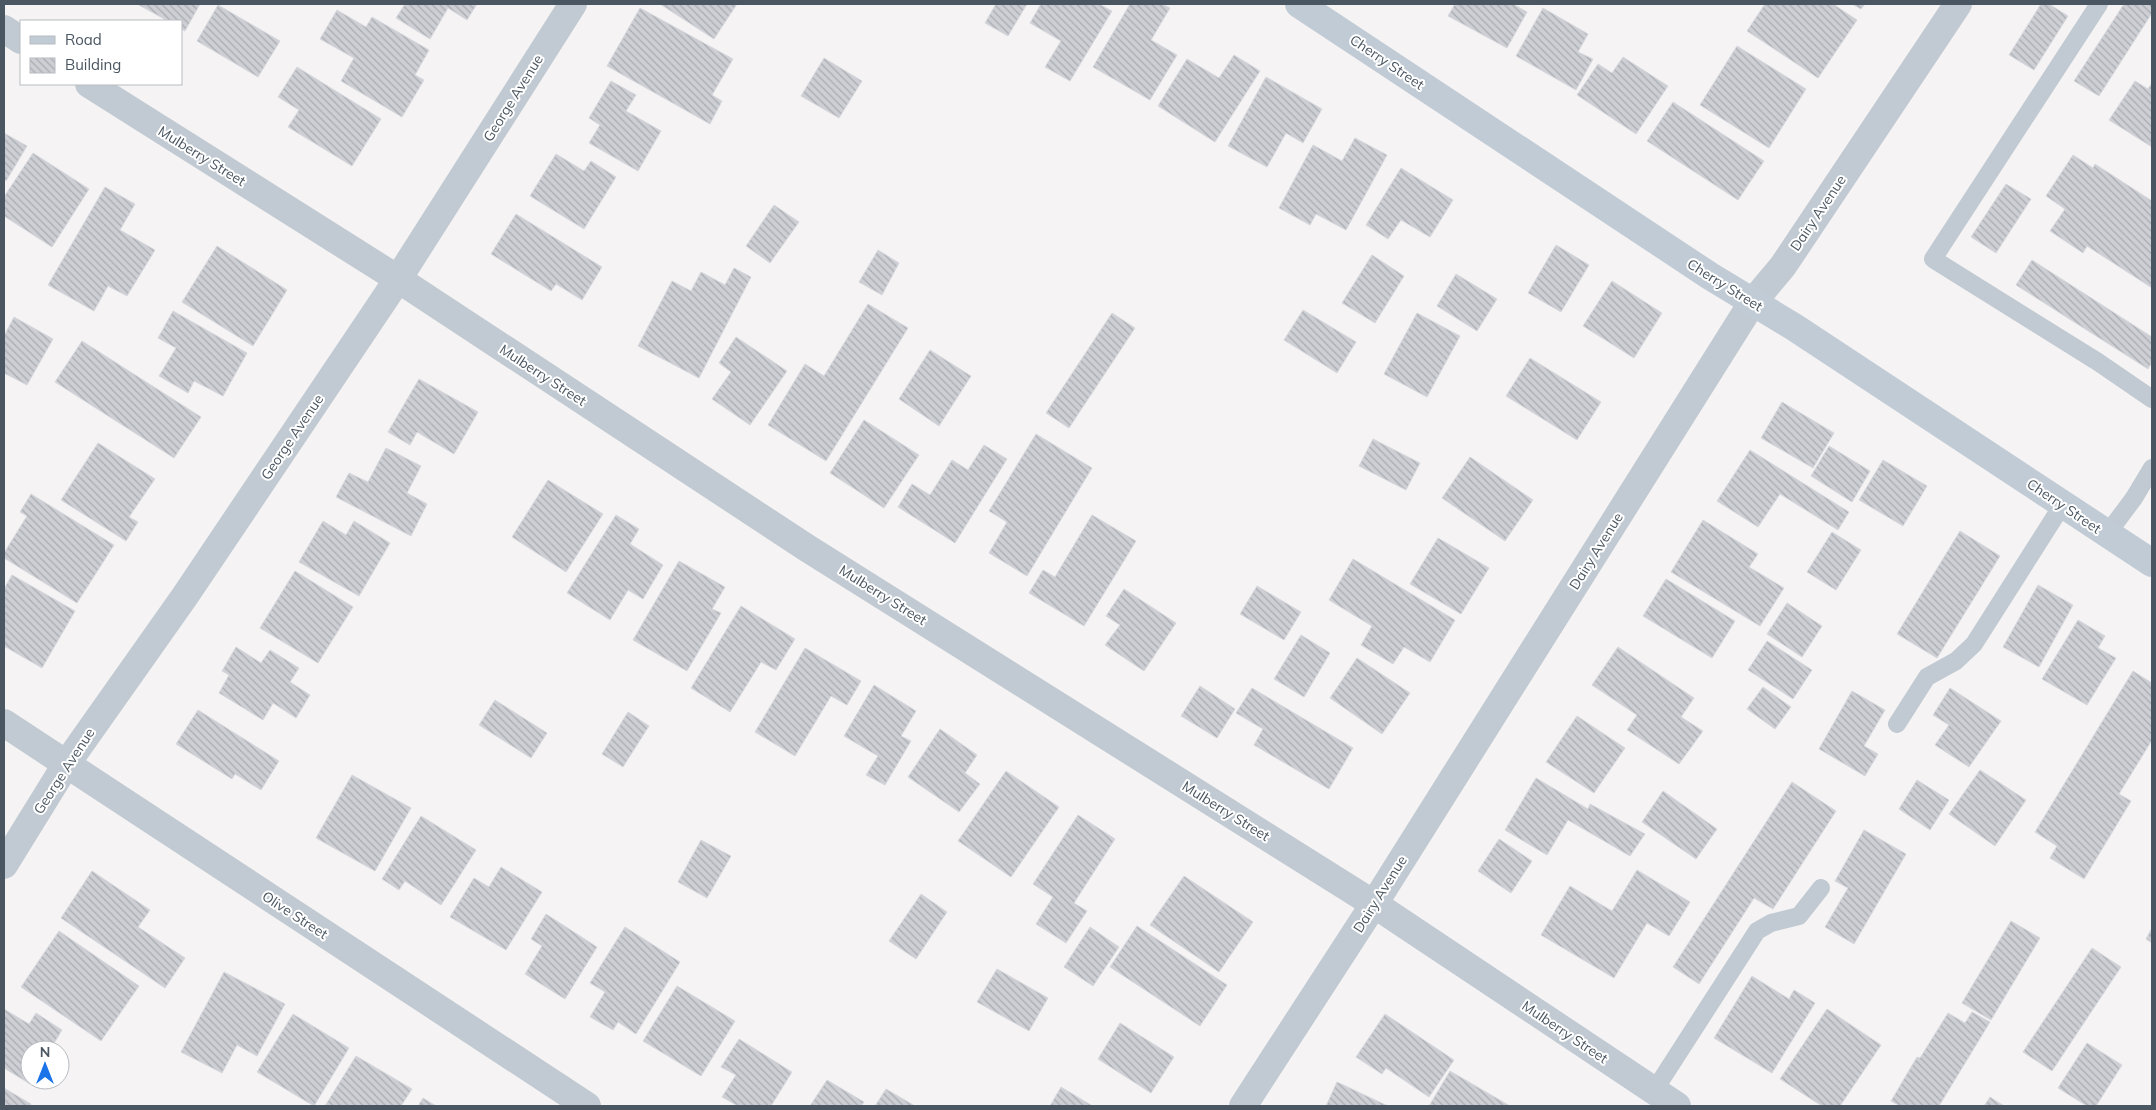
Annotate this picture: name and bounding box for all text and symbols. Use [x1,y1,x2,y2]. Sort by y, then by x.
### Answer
legend [20,20,182,85]
text: Road [65,30,102,49]
street label: Cherry Street [1346,31,1428,93]
street label: George Avenue [479,51,547,145]
text: Building [65,55,121,74]
street label: Mulberry Street [155,122,249,190]
street label: Dairy Avenue [1786,172,1850,254]
street label: Cherry Street [1684,255,1766,315]
street label: Mulberry Street [496,340,590,410]
street label: George Avenue [257,391,327,483]
street label: Cherry Street [2023,475,2105,537]
street label: Dairy Avenue [1565,509,1627,593]
street label: Mulberry Street [836,561,930,629]
street label: George Avenue [29,724,99,818]
street label: Mulberry Street [1179,777,1273,845]
street label: Dairy Avenue [1349,852,1411,936]
street label: Olive Street [259,887,331,943]
street label: Mulberry Street [1519,997,1611,1067]
north arrow [20,1040,70,1090]
text: N [40,1043,50,1061]

